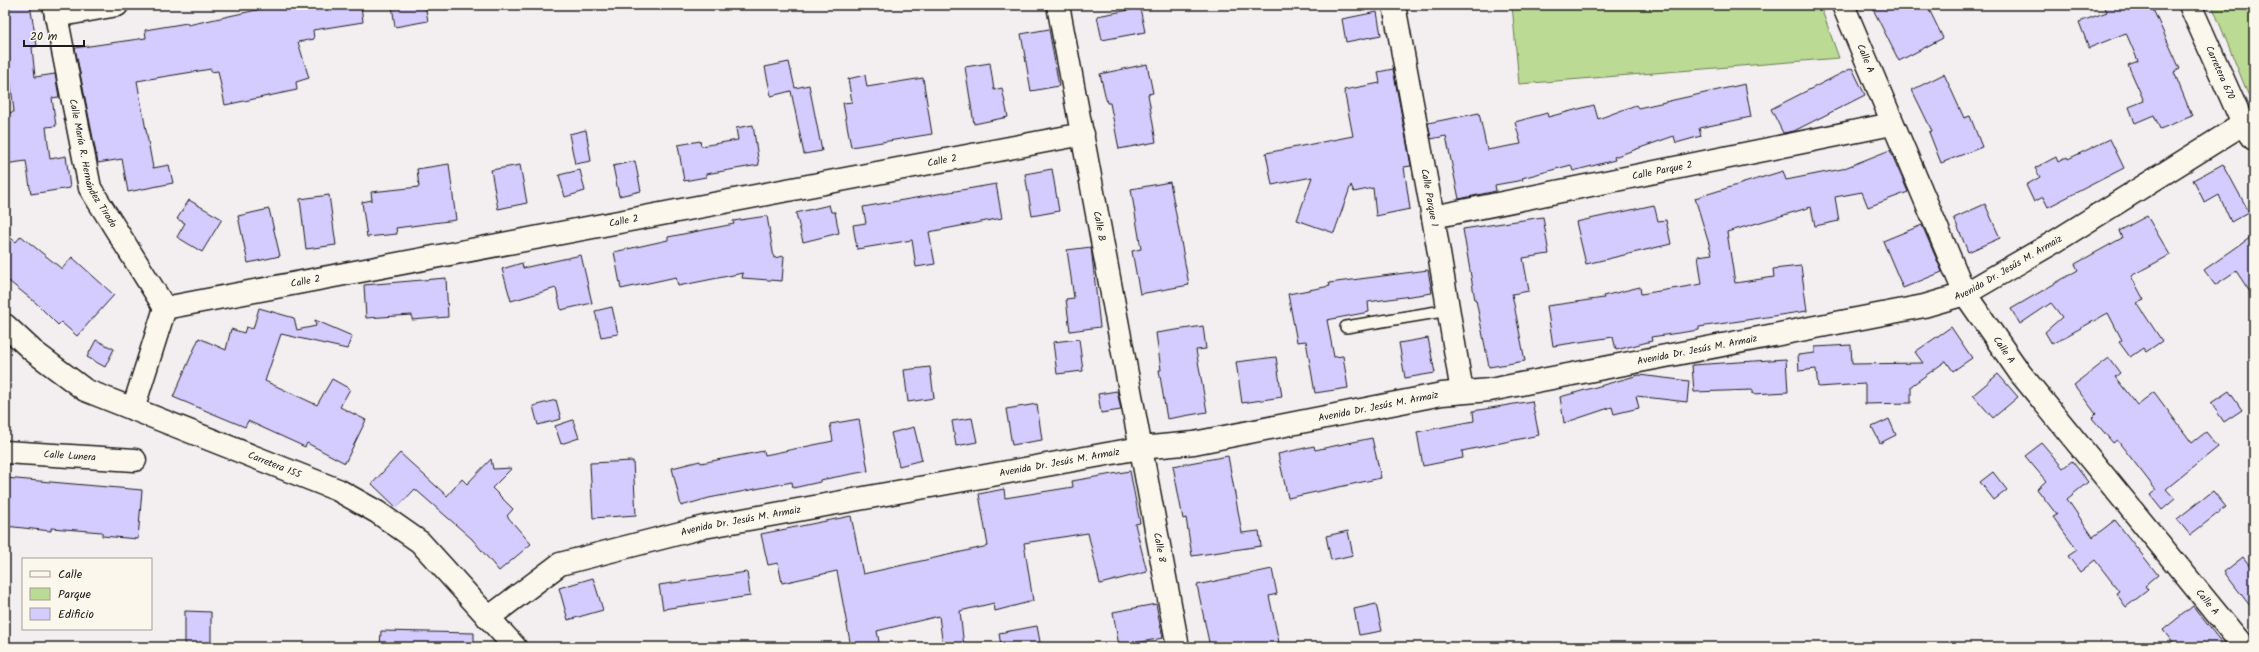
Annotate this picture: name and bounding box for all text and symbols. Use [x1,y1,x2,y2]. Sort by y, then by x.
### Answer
scale bar [24,22,84,48]
text: 20 m [30,27,58,46]
street label: Calle A [1852,41,1879,75]
street label: Carretera 670 [2201,43,2239,102]
street label: Calle María R. Hernández Tirado [65,97,121,231]
street label: Calle 2 [926,150,959,171]
street label: Calle Parque 2 [1631,157,1694,184]
street label: Calle Parque 1 [1416,167,1443,228]
street label: Calle 2 [608,210,640,232]
street label: Calle B [1089,210,1110,243]
street label: Avenida Dr. Jesús M. Armaiz [1952,231,2066,305]
street label: Calle 2 [289,271,322,292]
street label: Avenida Dr. Jesús M. Armaiz [1636,330,1759,369]
street label: Calle A [1989,333,2019,367]
street label: Avenida Dr. Jesús M. Armaiz [1317,387,1440,426]
street label: Avenida Dr. Jesús M. Armaiz [998,444,1122,481]
street label: Calle Lunera [43,446,97,466]
street label: Carretera 155 [245,447,304,483]
street label: Avenida Dr. Jesús M. Armaiz [679,501,803,541]
street label: Calle 8 [1149,531,1170,565]
legend [22,558,152,630]
text: Calle [58,565,83,584]
text: Parque [58,585,92,604]
street label: Calle A [2192,585,2223,619]
text: Edificio [58,605,94,624]

